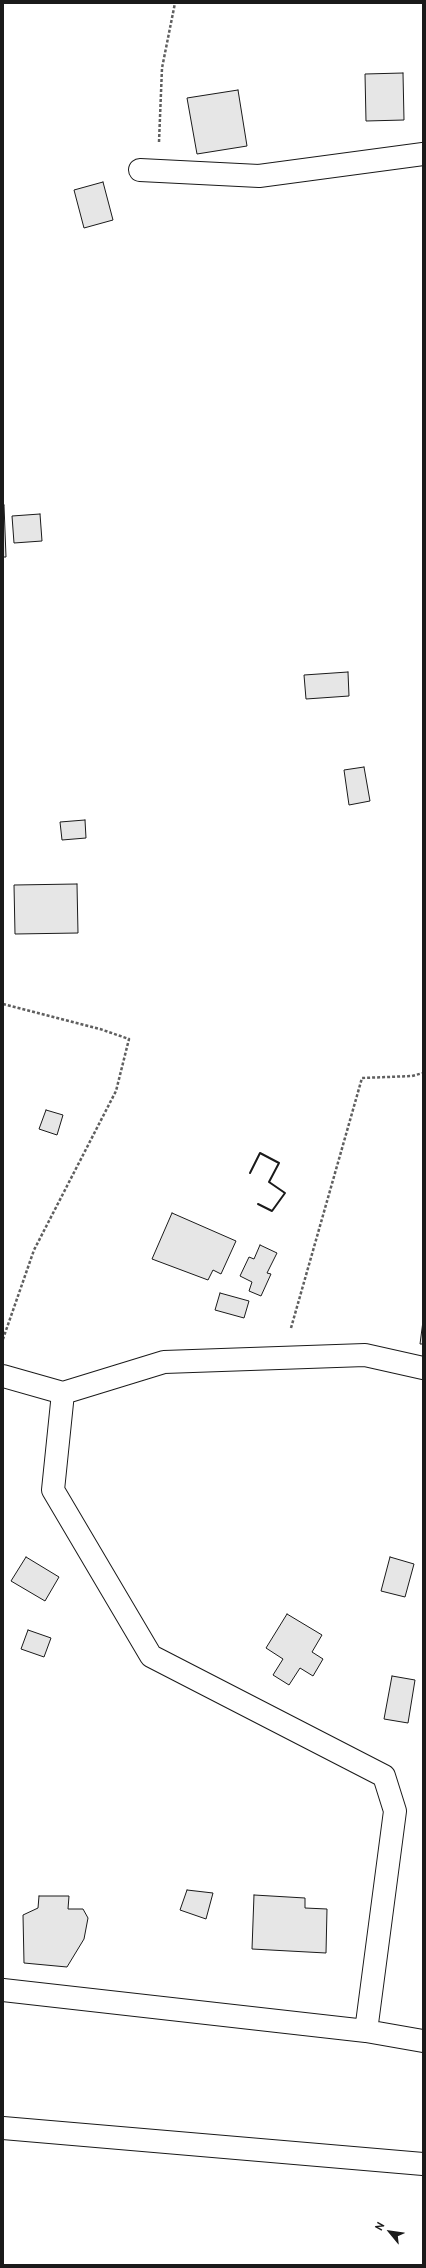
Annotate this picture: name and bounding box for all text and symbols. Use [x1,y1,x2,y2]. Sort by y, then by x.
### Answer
north arrow [370,2212,410,2252]
text: N [372,2220,387,2233]

